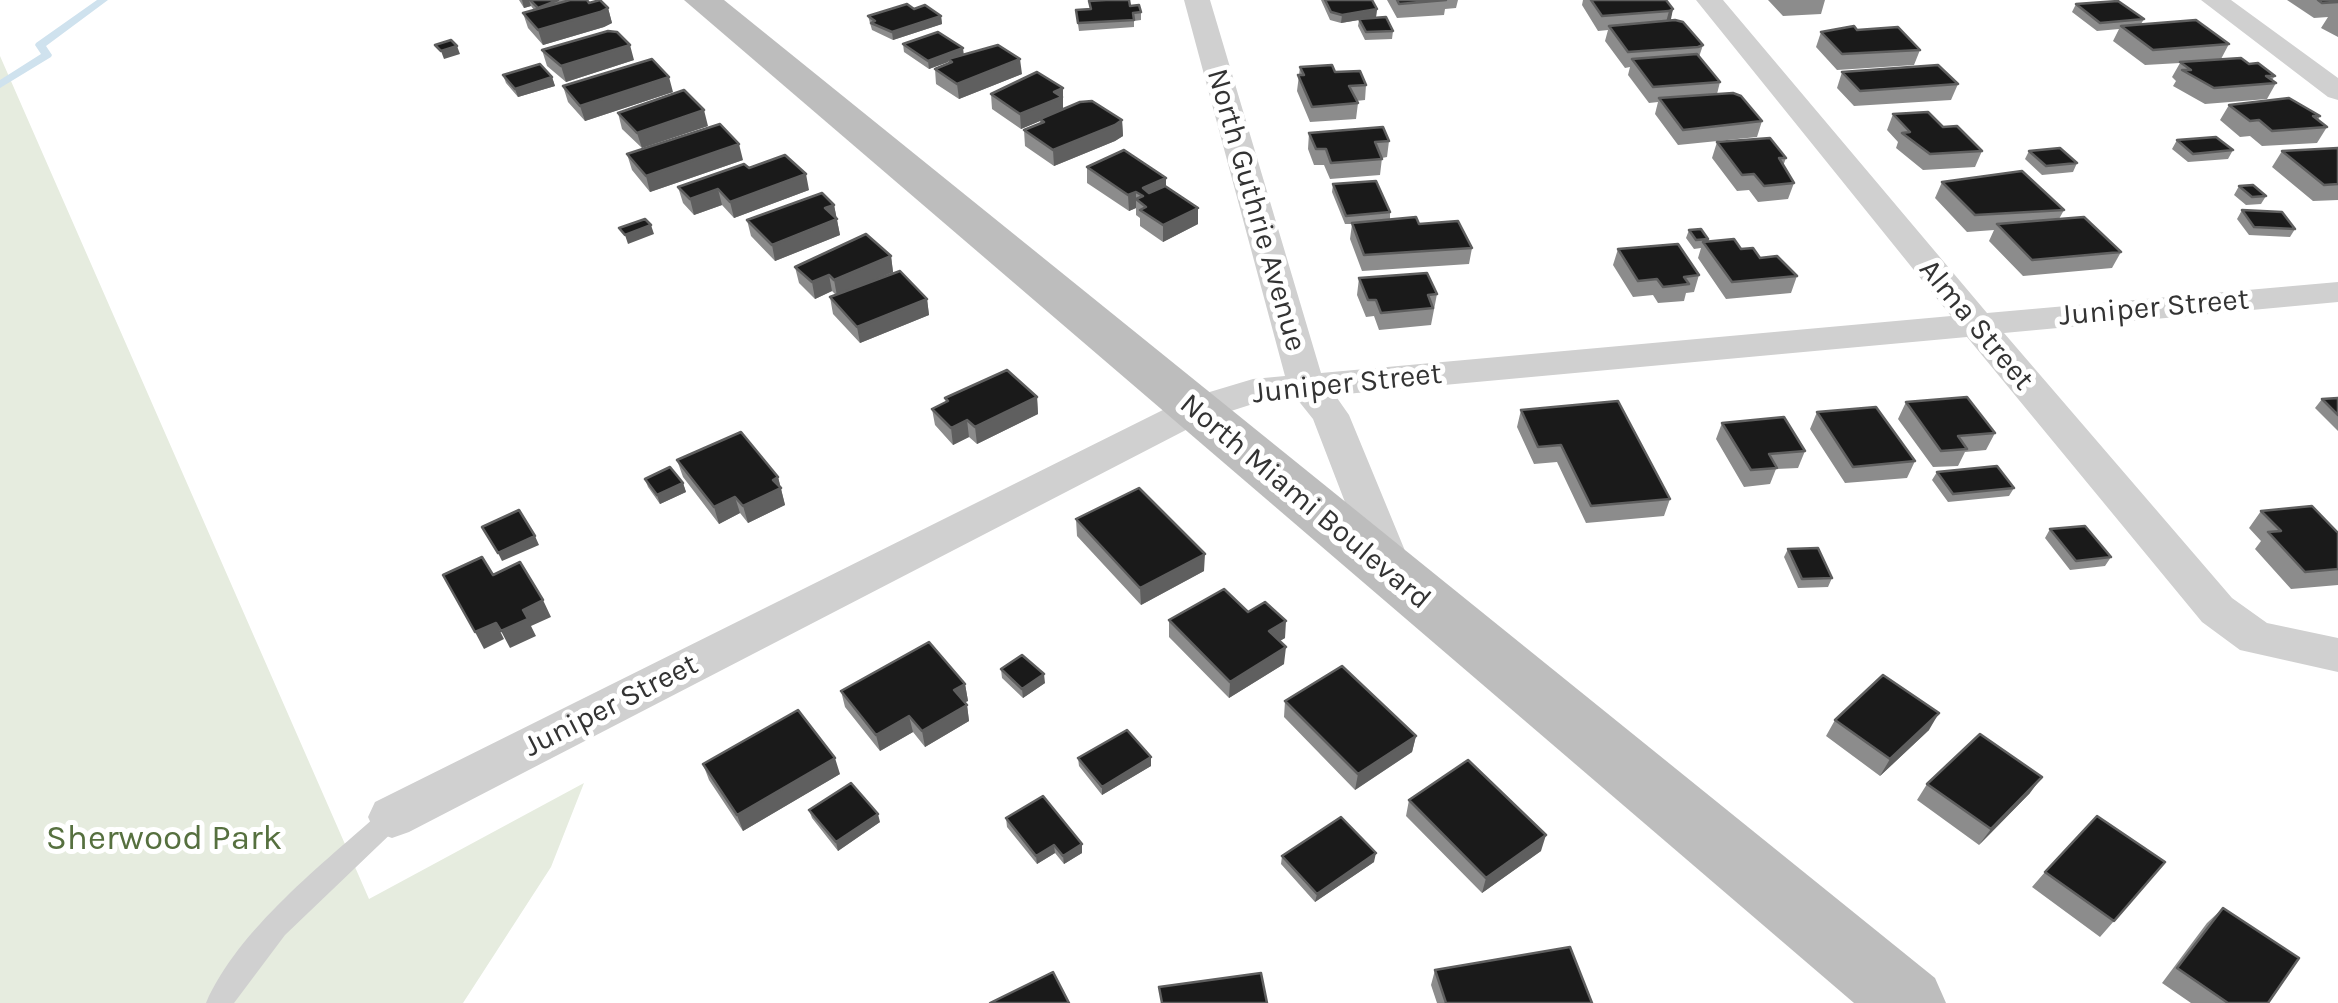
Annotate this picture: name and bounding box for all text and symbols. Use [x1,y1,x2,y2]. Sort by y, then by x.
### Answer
street label: North Guthrie Avenue [1198,65,1314,355]
street label: Alma Street [1911,252,2041,398]
street label: Juniper Street [2058,282,2250,334]
street label: Juniper Street [1250,356,1444,412]
street label: North Miami Boulevard [1172,386,1438,618]
street label: Juniper Street [518,647,704,765]
park label: Sherwood Park [46,818,282,860]

